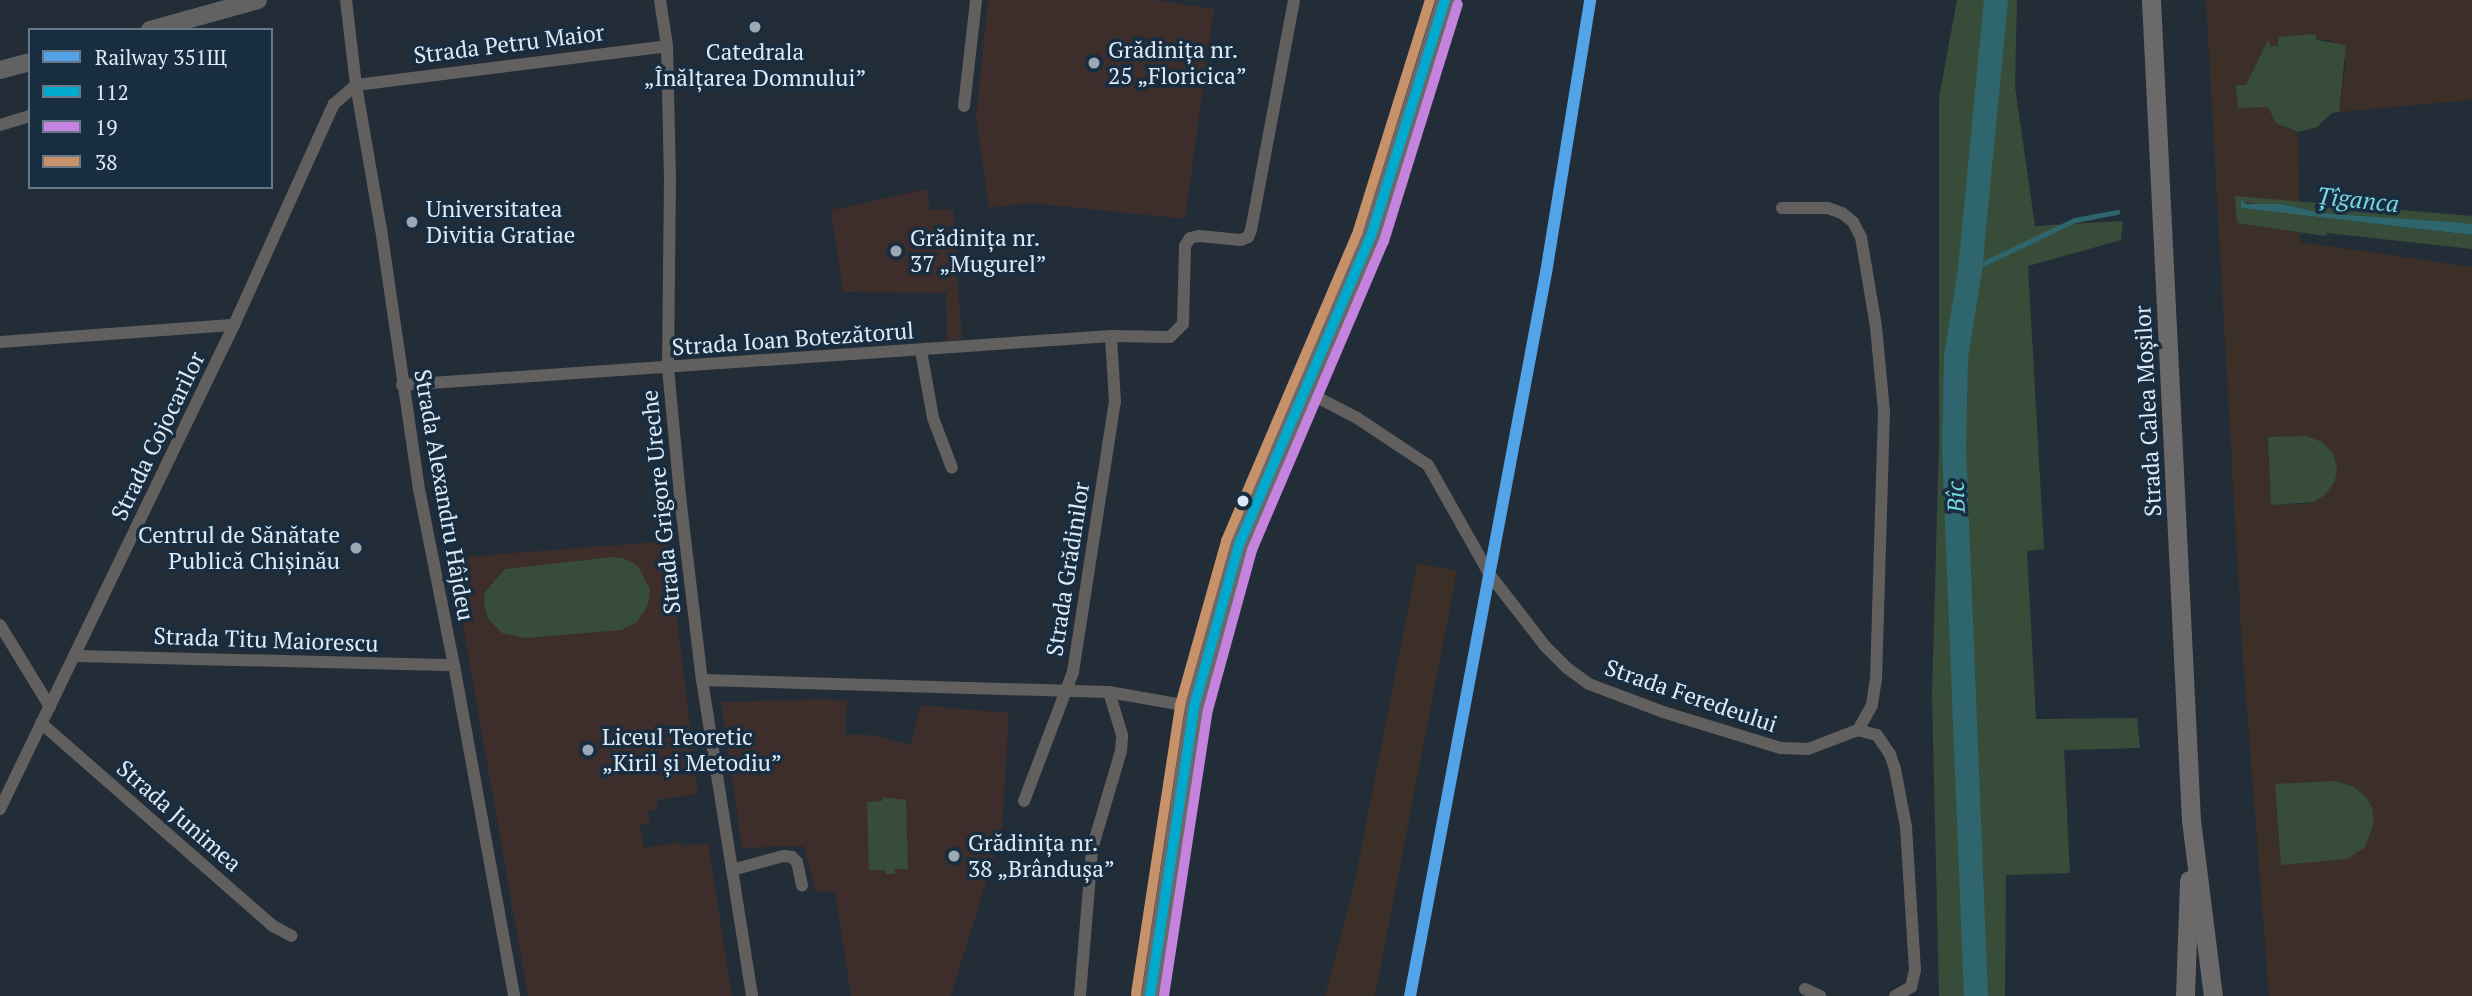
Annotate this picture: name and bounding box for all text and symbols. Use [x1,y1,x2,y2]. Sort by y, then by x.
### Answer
street label: Strada Petru Maior [412,19,606,69]
marker: Catedrala „Înălțarea Domnului” [747,19,763,35]
legend [28,28,273,189]
place label: Grădinița nr. 25 „Floricica” [1108,36,1248,90]
place label: Catedrala „Înălțarea Domnului” [644,38,866,92]
text: Railway 351Щ [95,43,227,71]
marker: Grădinița nr. 25 „Floricica” [1086,55,1102,71]
text: 112 [95,78,129,106]
text: 19 [95,113,117,141]
text: 38 [95,148,117,176]
water label: Țîganca [2316,181,2400,219]
place label: Universitatea Divitia Gratiae [426,195,575,249]
marker: Universitatea Divitia Gratiae [404,214,420,230]
place label: Grădinița nr. 37 „Mugurel” [910,224,1048,278]
marker: Grădinița nr. 37 „Mugurel” [888,243,904,259]
street label: Strada Calea Moșilor [2129,305,2167,517]
street label: Strada Ioan Botezătorul [671,317,915,361]
street label: Strada Cojocarilor [105,347,211,525]
street label: Strada Alexandru Hâjdeu [408,367,480,623]
street label: Strada Grigore Ureche [636,389,686,615]
street label: Strada Grădinilor [1041,480,1095,658]
water label: Bîc [1941,481,1971,513]
unlabelled marker [1236,494,1250,508]
place label: Centrul de Sănătate Publică Chișinău [138,521,340,575]
marker: Centrul de Sănătate Publică Chișinău [346,538,366,558]
street label: Strada Titu Maiorescu [153,622,379,658]
street label: Strada Feredeului [1601,654,1781,738]
place label: Liceul Teoretic „Kiril și Metodiu” [602,723,782,777]
marker: Liceul Teoretic „Kiril și Metodiu” [580,742,596,758]
street label: Strada Junimea [111,754,247,878]
place label: Grădinița nr. 38 „Brândușa” [968,829,1116,883]
marker: Grădinița nr. 38 „Brândușa” [946,848,962,864]

